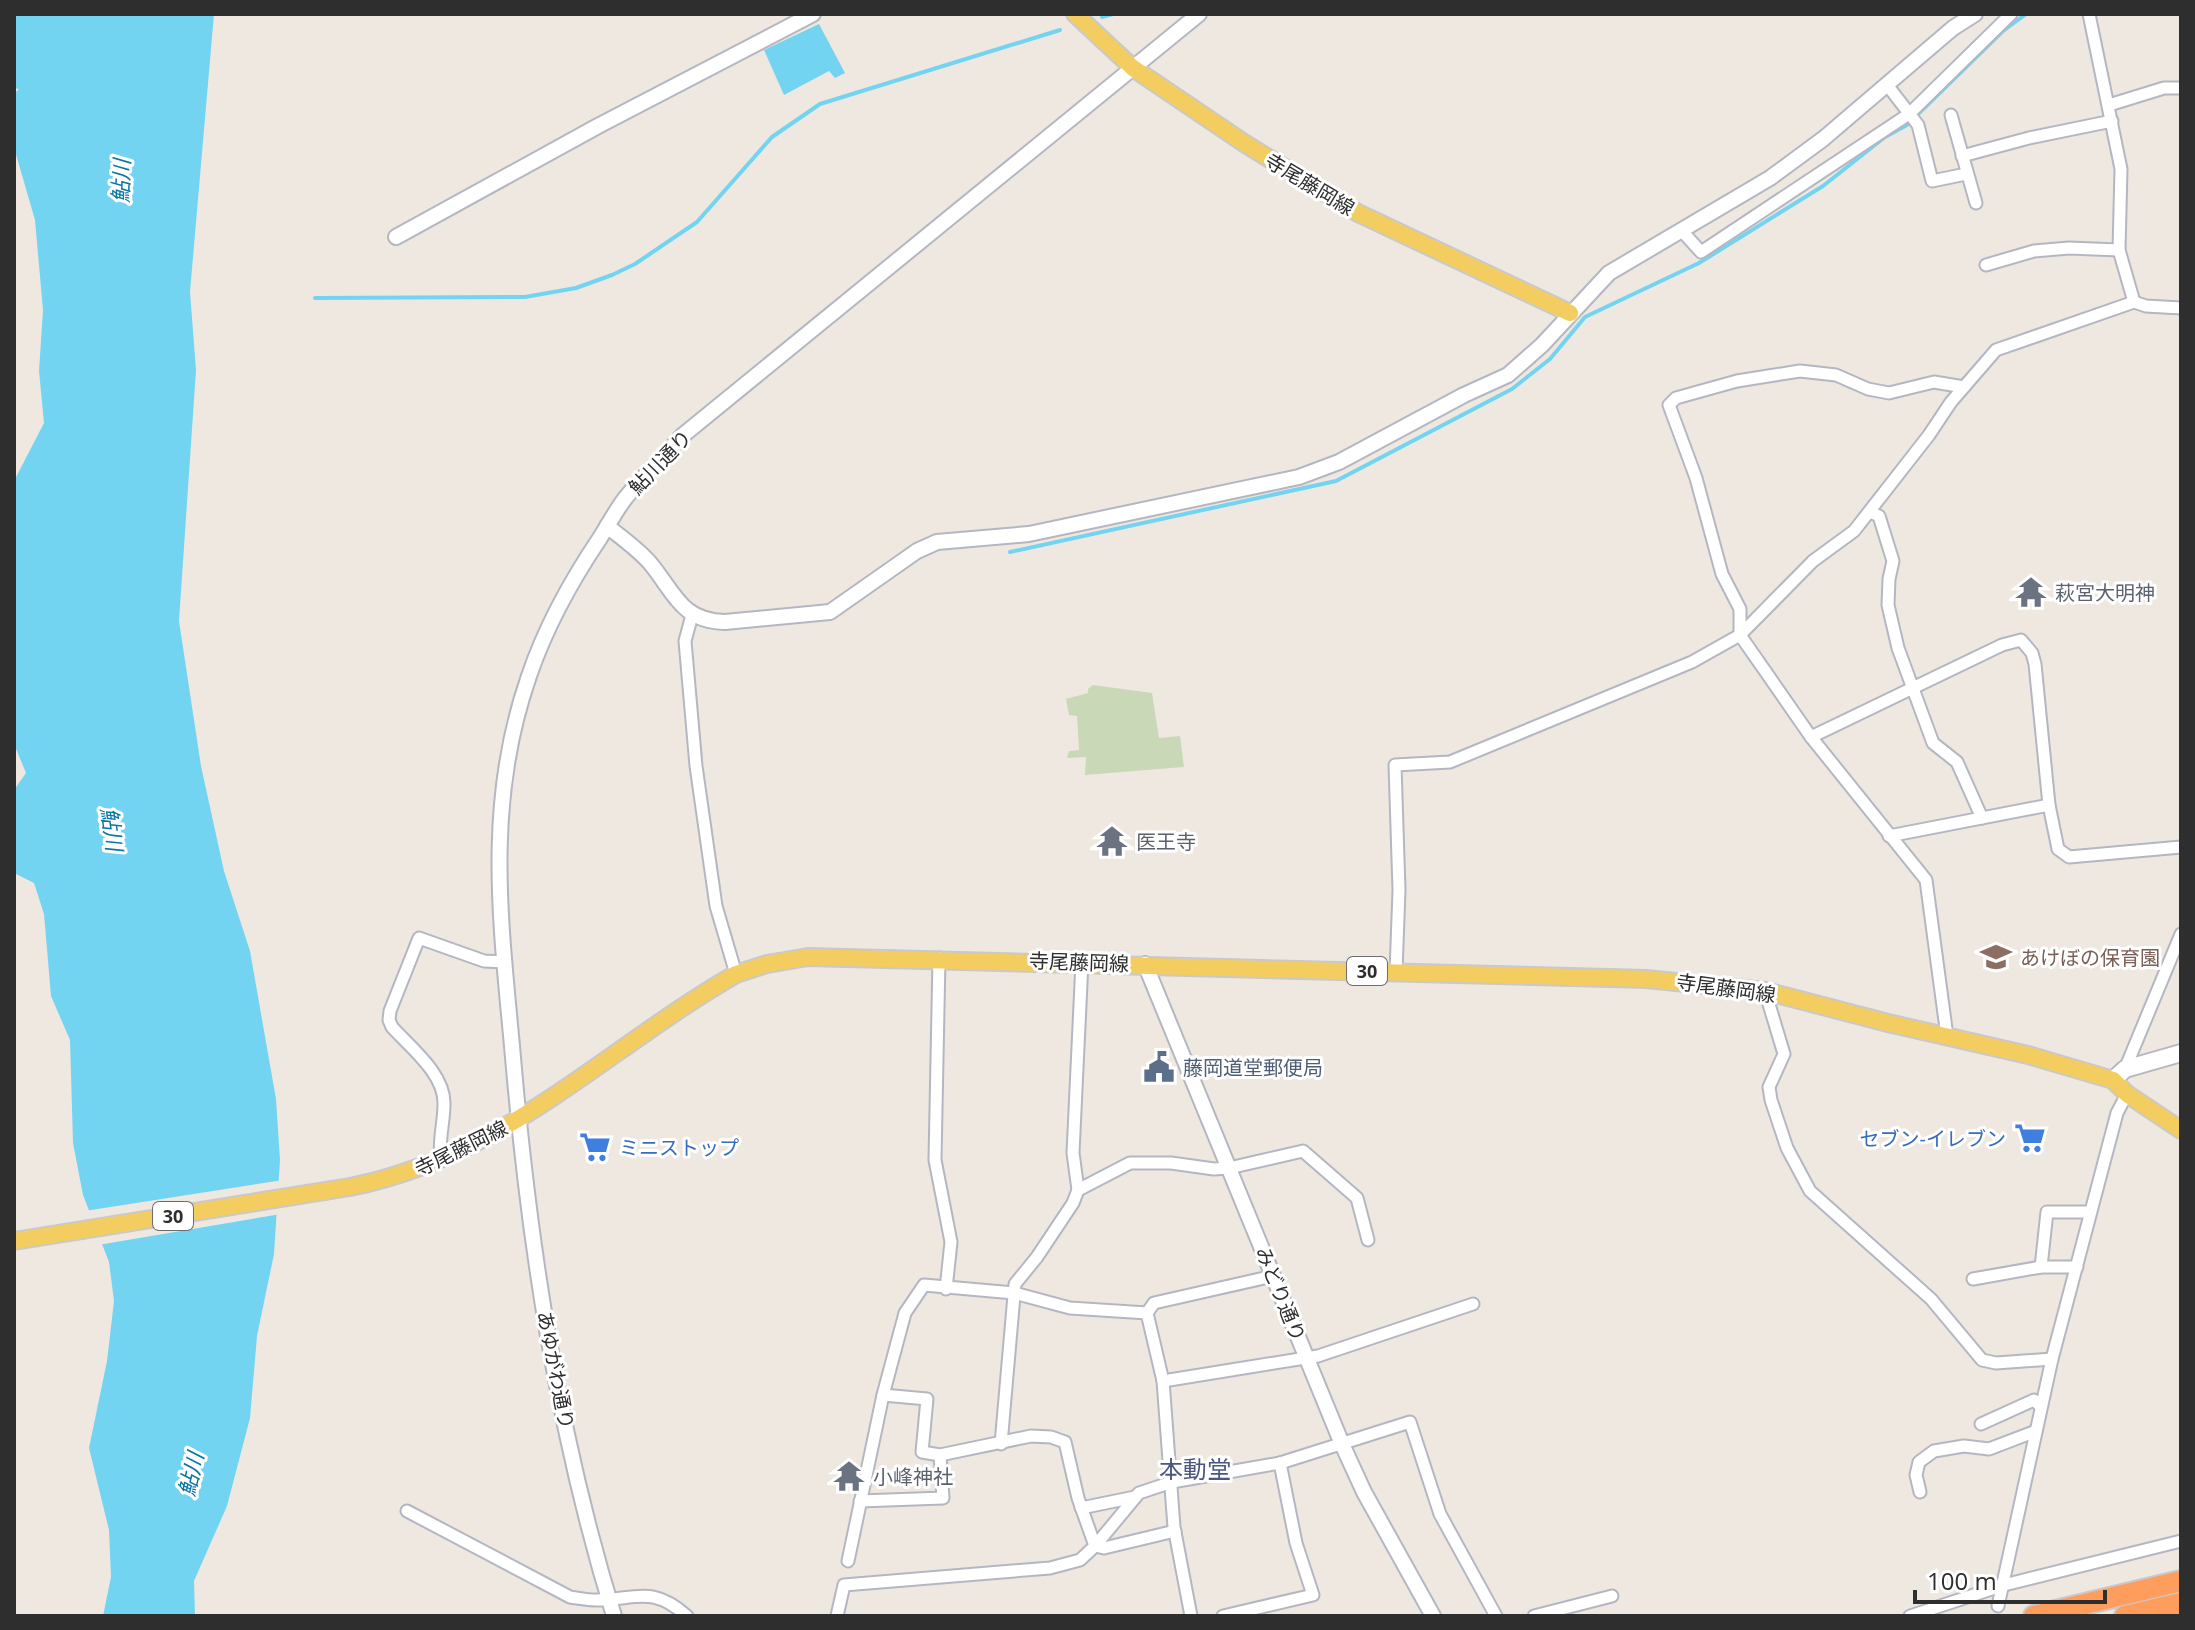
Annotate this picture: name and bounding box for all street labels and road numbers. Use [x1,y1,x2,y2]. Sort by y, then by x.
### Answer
street label: 寺尾藤岡線 [1260,147,1360,221]
street label: 鮎川通り [623,424,697,500]
street label: 寺尾藤岡線 [1029,947,1129,977]
road number: 30 [1347,957,1387,985]
street label: 寺尾藤岡線 [1675,968,1777,1008]
street label: 寺尾藤岡線 [410,1114,512,1182]
road number: 30 [153,1202,193,1230]
street label: みどり通り [1250,1243,1312,1345]
street label: あゆがわ通り [531,1309,581,1431]

